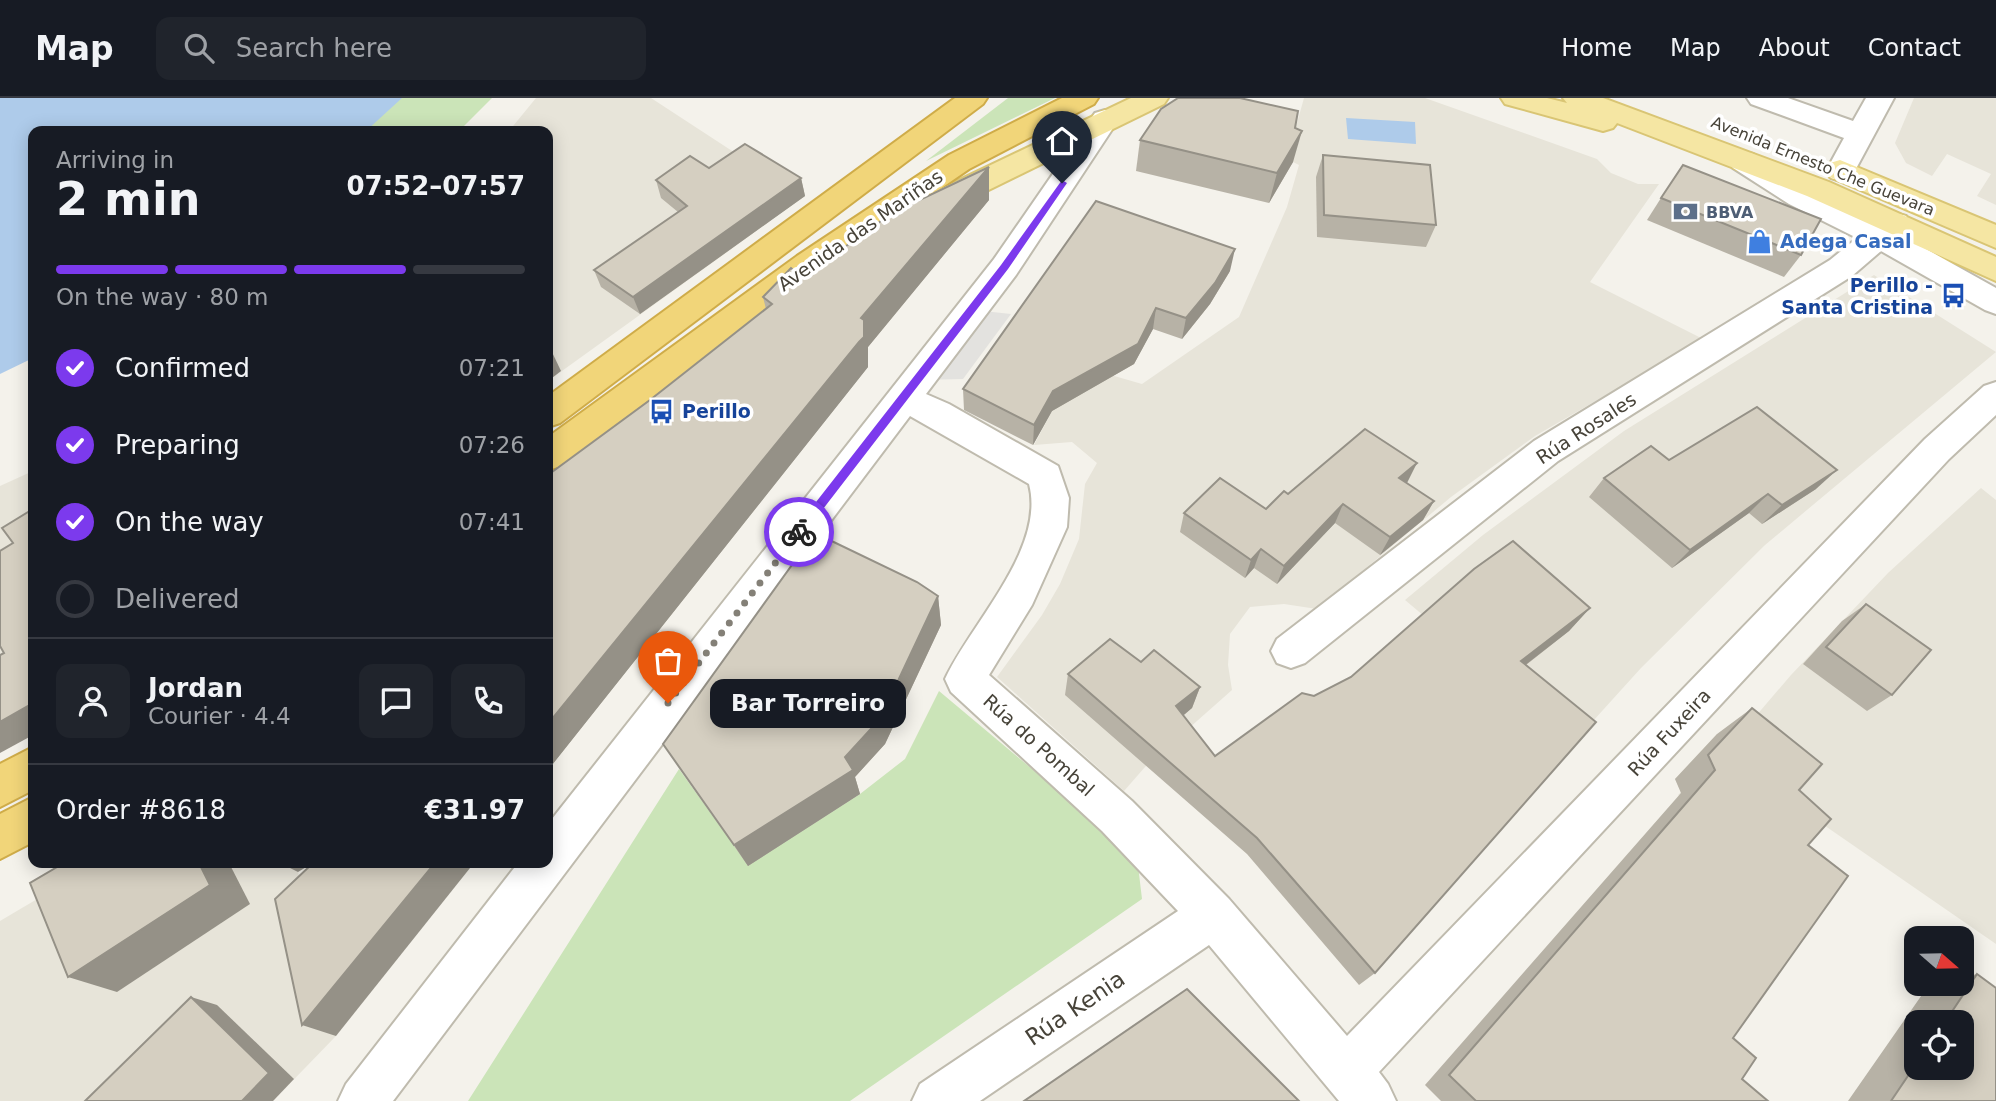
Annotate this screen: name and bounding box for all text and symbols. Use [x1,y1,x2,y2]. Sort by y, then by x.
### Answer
search box [156,17,646,80]
text: Map [35,29,114,68]
icon: search [180,29,218,67]
text: Search here [236,33,392,63]
text: Home [1561,34,1632,62]
text: Map [1670,34,1721,62]
text: About [1759,34,1830,62]
text: Contact [1868,34,1961,62]
pin [1032,111,1092,183]
street label: Avenida Ernesto Che Guevara [1709,112,1937,220]
icon: home [1043,122,1081,160]
text: Arriving in [56,147,174,173]
street label: Avenida das Mariñas [773,165,947,295]
text: 07:52–07:57 [346,171,525,201]
text: 2 min [56,172,200,226]
bank icon: BBVA [1672,198,1700,226]
place label: BBVA [1706,203,1754,222]
shop icon: Adega Casal [1746,227,1774,255]
place label: Adega Casal [1780,230,1912,252]
place label: Perillo - Santa Cristina [1781,274,1933,318]
bus stop icon: Perillo - Santa Cristina [1939,282,1967,310]
text: On the way · 80 m [56,284,268,310]
icon: check [56,349,94,387]
text: Confirmed [115,353,250,383]
text: 07:21 [459,355,525,381]
street label: Rúa Rosales [1532,388,1640,468]
bus stop icon: Perillo [648,397,676,425]
place label: Perillo [682,400,751,422]
icon: check [56,426,94,464]
text: Preparing [115,430,240,460]
text: 07:26 [459,432,525,458]
courier [764,497,834,567]
icon: check [56,503,94,541]
text: On the way [115,507,264,537]
text: 07:41 [459,509,525,535]
icon: bike [780,513,818,551]
text: Delivered [115,584,239,614]
pin [638,631,698,703]
icon: bag [649,642,687,680]
button: person [56,664,130,738]
button: chat [359,664,433,738]
button: phone [451,664,525,738]
text: Jordan [148,673,243,703]
callout: Bar Torreiro [710,678,906,728]
street label: Rúa Fuxeira [1623,684,1715,780]
street label: Rúa do Pombal [979,689,1099,801]
text: Bar Torreiro [731,690,885,716]
text: Courier · 4.4 [148,703,291,729]
text: Order #8618 [56,795,226,825]
text: €31.97 [425,795,525,825]
north arrow [1904,926,1974,996]
map controls [1904,926,1974,1080]
street label: Rúa Kenia [1020,965,1130,1051]
button: locate [1904,1010,1974,1080]

